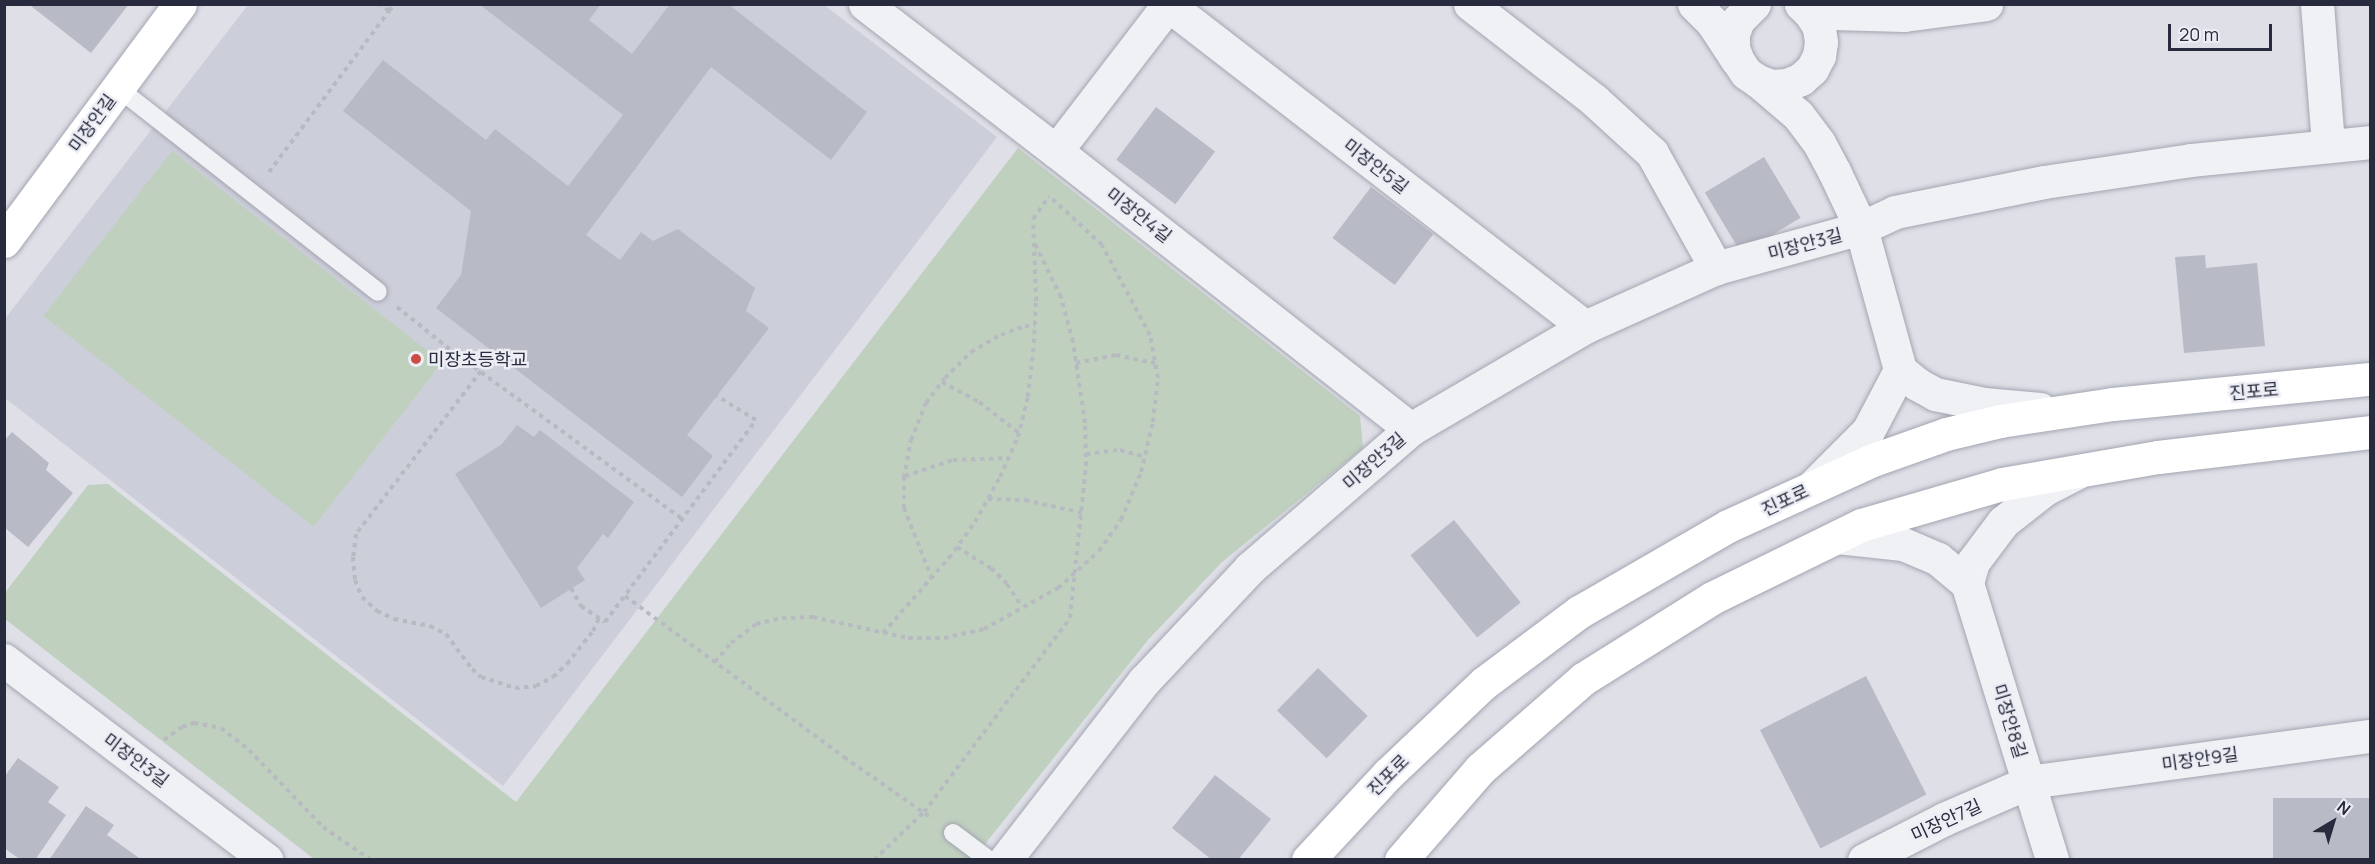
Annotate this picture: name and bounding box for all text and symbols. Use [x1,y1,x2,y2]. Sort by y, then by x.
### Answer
scale bar [2171,12,2274,50]
text: 20 m [2179,22,2219,46]
street label: 미장안길 [64,90,120,156]
street label: 미장안5길 [1339,134,1413,198]
street label: 미장안4길 [1102,183,1176,247]
street label: 미장안3길 [1765,224,1845,264]
place label: 미장초등학교 [428,348,527,370]
marker: 미장초등학교 [409,352,423,366]
street label: 진포로 [2228,378,2280,404]
street label: 미장안3길 [1338,428,1410,494]
street label: 진포로 [1758,480,1812,520]
street label: 미장안8길 [1988,681,2032,761]
street label: 미장안3길 [99,728,173,792]
street label: 미장안9길 [2160,743,2240,775]
street label: 진포로 [1363,750,1413,800]
north arrow [2303,792,2363,852]
street label: 미장안7길 [1907,794,1985,846]
text: N [2333,796,2355,820]

